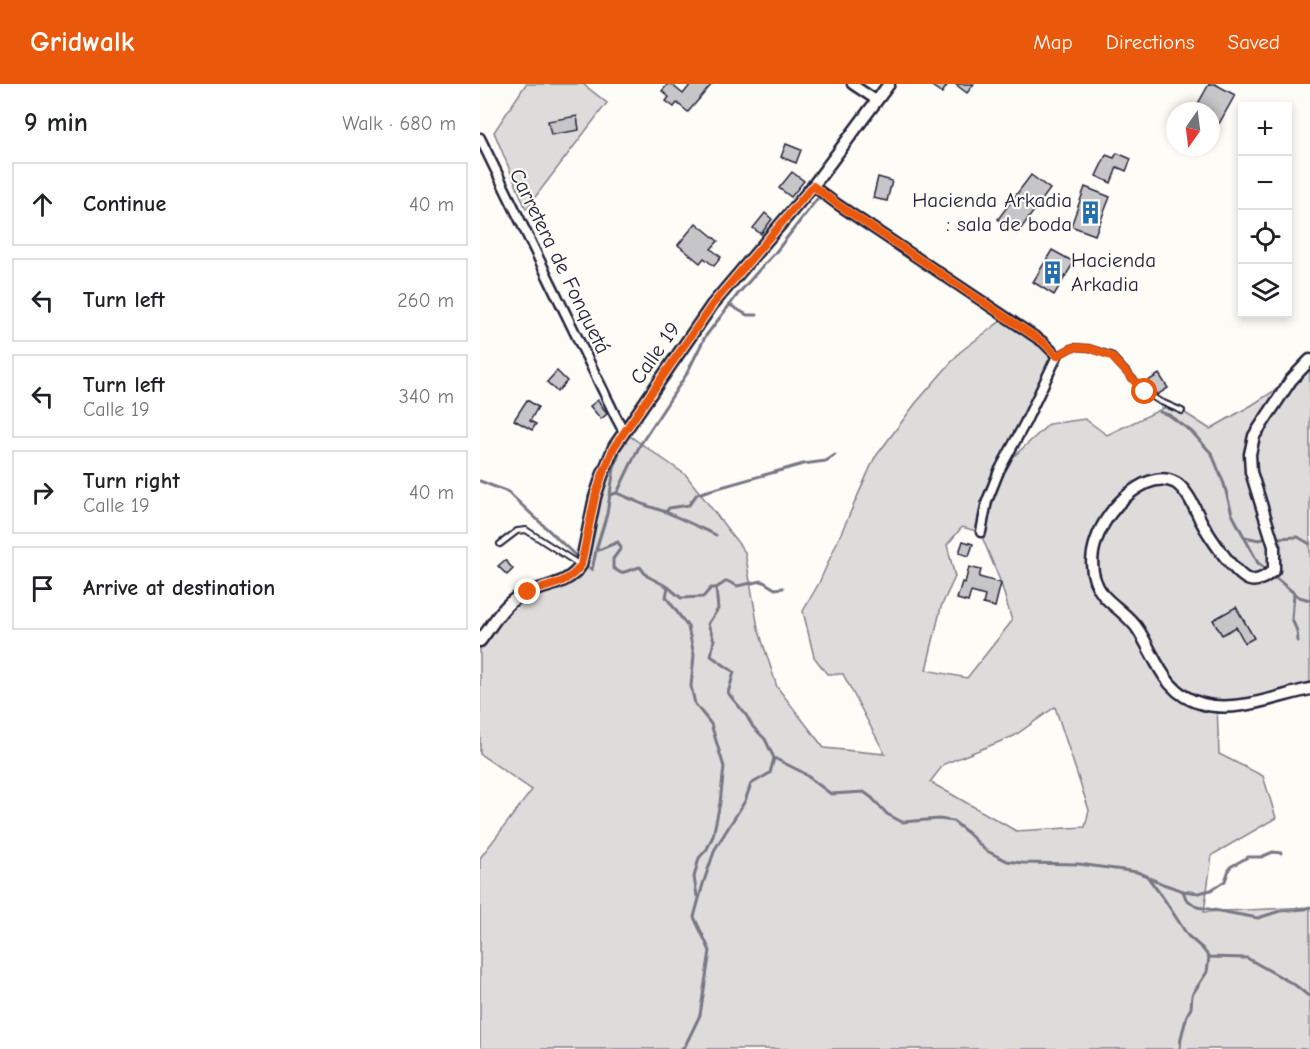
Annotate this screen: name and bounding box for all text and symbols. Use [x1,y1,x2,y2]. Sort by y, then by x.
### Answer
text: Gridwalk [30,26,134,58]
text: Map [1033,30,1073,54]
text: Directions [1106,30,1195,54]
text: Saved [1228,30,1280,54]
north arrow [1166,102,1220,156]
map controls [1238,102,1292,318]
button: + [1238,102,1292,156]
text: 9 min [24,108,88,138]
text: Walk · 680 m [342,112,456,135]
button: − [1238,156,1292,210]
street label: Carretera de Fonquetá [505,165,615,357]
icon: ahead [26,188,59,221]
place label: Hacienda Arkadia : sala de boda [912,188,1072,236]
text: Continue [83,191,166,217]
text: 40 m [409,193,454,216]
building icon: Hacienda Arkadia : sala de boda [1077,199,1103,225]
button: locate [1238,210,1292,264]
place label: Hacienda Arkadia [1071,248,1156,296]
building icon: Hacienda Arkadia [1040,259,1066,285]
button: layers [1238,264,1292,318]
icon: left [26,284,59,317]
text: Turn left [83,287,165,313]
text: 260 m [397,289,454,312]
street label: Calle 19 [625,317,685,389]
text: Turn left [83,372,165,398]
route start [1131,378,1157,404]
icon: left [26,380,59,413]
text: 340 m [399,385,454,408]
text: Calle 19 [83,398,150,421]
text: Turn right [83,468,180,494]
icon: right [26,476,59,509]
text: 40 m [409,481,454,504]
text: Calle 19 [83,494,150,517]
icon: arrive [26,572,59,605]
text: Arrive at destination [83,575,275,601]
route end [514,578,540,604]

